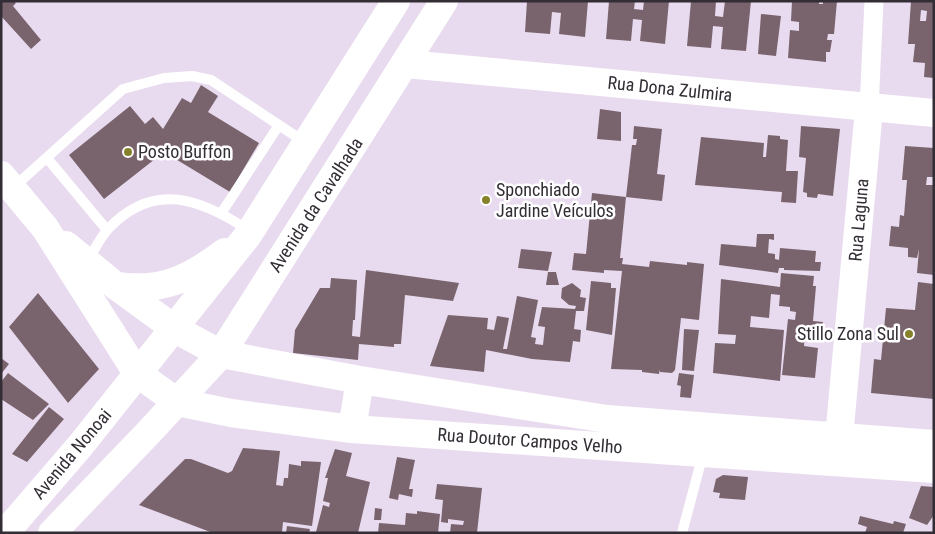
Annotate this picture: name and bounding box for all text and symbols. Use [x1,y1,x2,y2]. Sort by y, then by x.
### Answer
street label: Rua Dona Zulmira [607,72,733,105]
street label: Avenida da Cavalhada [264,134,367,276]
place label: Posto Buffon [138,141,231,162]
marker: Posto Buffon [122,146,134,158]
street label: Rua Laguna [844,178,873,262]
place label: Sponchiado Jardine Veículos [496,179,614,221]
marker: Sponchiado Jardine Veículos [480,194,492,206]
place label: Stillo Zona Sul [797,323,899,344]
marker: Stillo Zona Sul [903,328,915,340]
street label: Avenida Nonoai [28,404,115,503]
street label: Rua Doutor Campos Velho [437,424,623,457]

